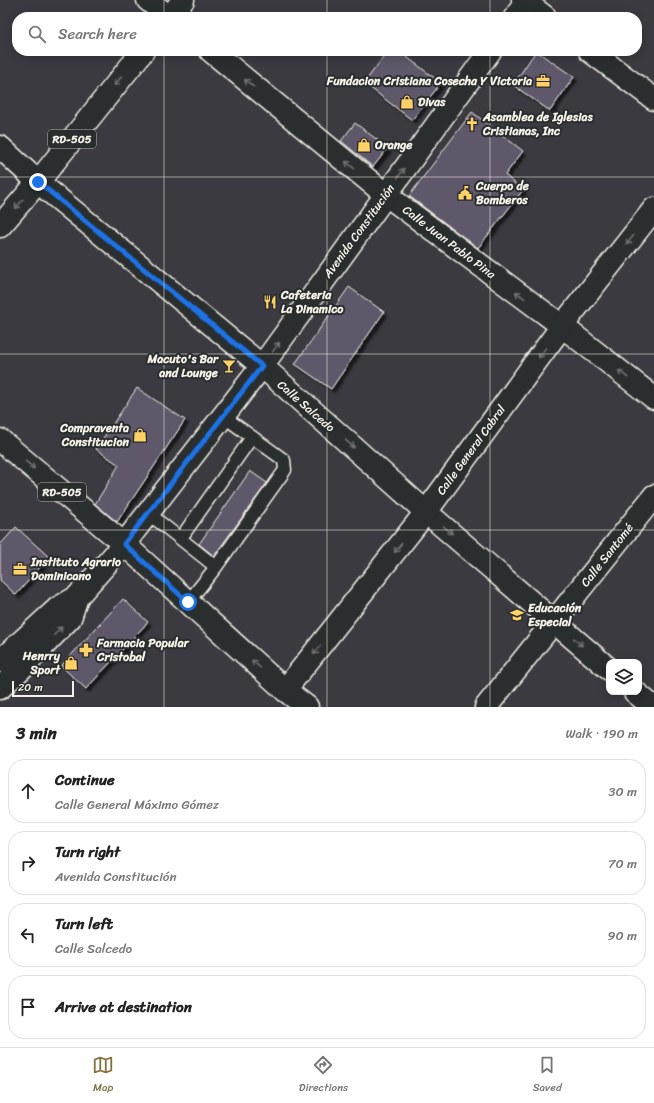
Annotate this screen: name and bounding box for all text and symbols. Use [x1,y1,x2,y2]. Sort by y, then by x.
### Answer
search box [12,12,642,56]
text: Search here [58,21,137,47]
icon: search [26,23,48,45]
place label: Fundacion Cristiana Cosecha Y Victoria [326,70,533,92]
office icon: Fundacion Cristiana Cosecha Y Victoria [535,73,551,89]
one-way arrow [114,76,123,87]
one-way arrow [244,78,255,87]
place label: Divas [418,91,446,113]
shop icon: Divas [399,94,415,110]
place label: Asamblea de Iglesias Cristianas, Inc [482,106,594,142]
church icon: Asamblea de Iglesias Cristianas, Inc [464,116,480,132]
road number: RD-505 [48,130,96,148]
place label: Orange [374,134,413,156]
shop icon: Orange [356,137,372,153]
one-way arrow [344,161,355,170]
one-way arrow [397,168,405,179]
route end [29,173,47,191]
place label: Cuerpo de Bomberos [475,175,530,211]
street label: Avenida Constitución [317,179,401,284]
public building icon: Cuerpo de Bomberos [457,185,473,201]
one-way arrow [14,199,23,209]
street label: Calle Juan Pablo Pina [397,199,501,285]
one-way arrow [626,234,634,245]
place label: Cafeteria La Dinamico [280,284,344,320]
one-way arrow [515,291,526,299]
restaurant icon: Cafeteria La Dinamico [262,294,278,310]
one-way arrow [272,341,280,352]
place label: Macuto's Bar and Lounge [147,348,219,384]
one-way arrow [538,348,546,359]
bar icon: Macuto's Bar and Lounge [221,358,237,374]
one-way arrow [618,369,629,378]
street label: Calle Salcedo [272,374,340,438]
street label: Calle General Cabral [431,400,512,500]
place label: Compraventa Constitucion [59,417,129,453]
shop icon: Compraventa Constitucion [132,427,148,443]
one-way arrow [345,440,355,449]
one-way arrow [24,460,35,469]
road number: RD-505 [38,483,86,501]
street label: Calle Santomé [575,518,639,592]
one-way arrow [442,525,453,534]
one-way arrow [393,542,402,553]
place label: Instituto Agrario Dominicano [30,551,121,587]
office icon: Instituto Agrario Dominicano [12,561,28,577]
route start [179,593,197,611]
place label: Educación Especial [528,597,582,633]
school or university icon: Educación Especial [509,607,525,623]
one-way arrow [53,626,62,636]
place label: Farmacia Popular Cristobal [96,632,190,668]
one-way arrow [572,638,583,647]
pharmacy icon: Farmacia Popular Cristobal [78,642,94,658]
one-way arrow [313,644,321,655]
place label: Henrry Sport [22,645,61,681]
shop icon: Henrry Sport [63,655,79,671]
one-way arrow [251,659,261,669]
map controls [606,659,642,695]
button: layers [606,659,642,695]
text: 20 m [18,678,43,697]
scale bar [12,679,74,698]
text: 3 min [16,718,57,748]
text: Walk · 190 m [565,722,638,745]
text: Continue [55,767,115,793]
icon: ahead [17,780,39,802]
text: 30 m [608,780,637,803]
text: Calle General Máximo Gómez [55,793,219,816]
text: Turn right [55,839,120,865]
icon: right [17,852,39,874]
text: 70 m [608,852,637,875]
text: Avenida Constitución [55,865,177,888]
text: Turn left [55,911,113,937]
icon: left [17,924,39,946]
text: 90 m [607,924,637,947]
text: Calle Salcedo [55,937,132,960]
text: Arrive at destination [55,994,192,1020]
icon: arrive [17,996,39,1018]
tab: Map [92,1054,114,1097]
tab: Directions [299,1054,348,1097]
tab: Saved [533,1054,562,1097]

